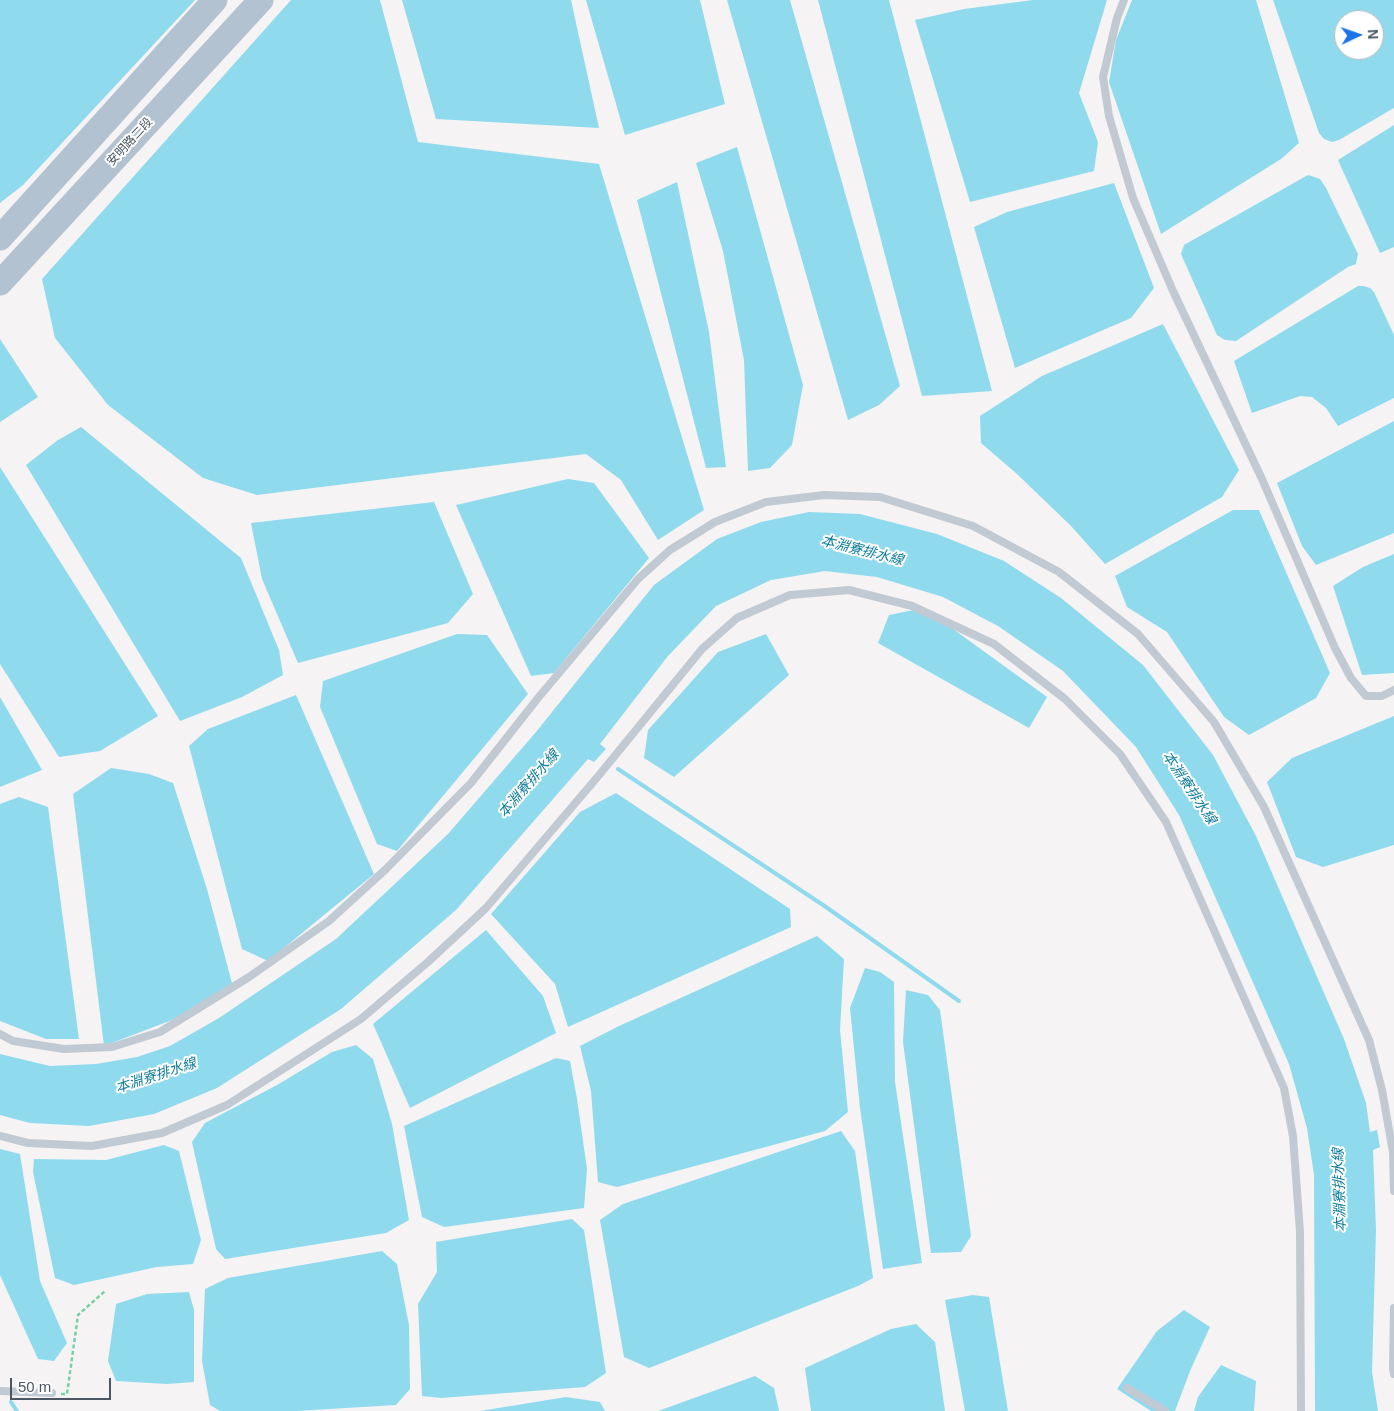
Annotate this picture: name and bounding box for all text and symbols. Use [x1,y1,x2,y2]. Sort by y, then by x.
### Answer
north arrow [1334,10,1384,60]
text: N [1365,29,1381,40]
street label: 安明路二段 [104,115,156,169]
water label: 本淵寮排水線 [819,533,905,569]
water label: 本淵寮排水線 [495,747,563,821]
water label: 本淵寮排水線 [1159,748,1219,828]
water label: 本淵寮排水線 [113,1055,199,1097]
water label: 本淵寮排水線 [1330,1148,1350,1232]
scale bar [12,1368,114,1400]
text: 50 m [18,1378,51,1395]

